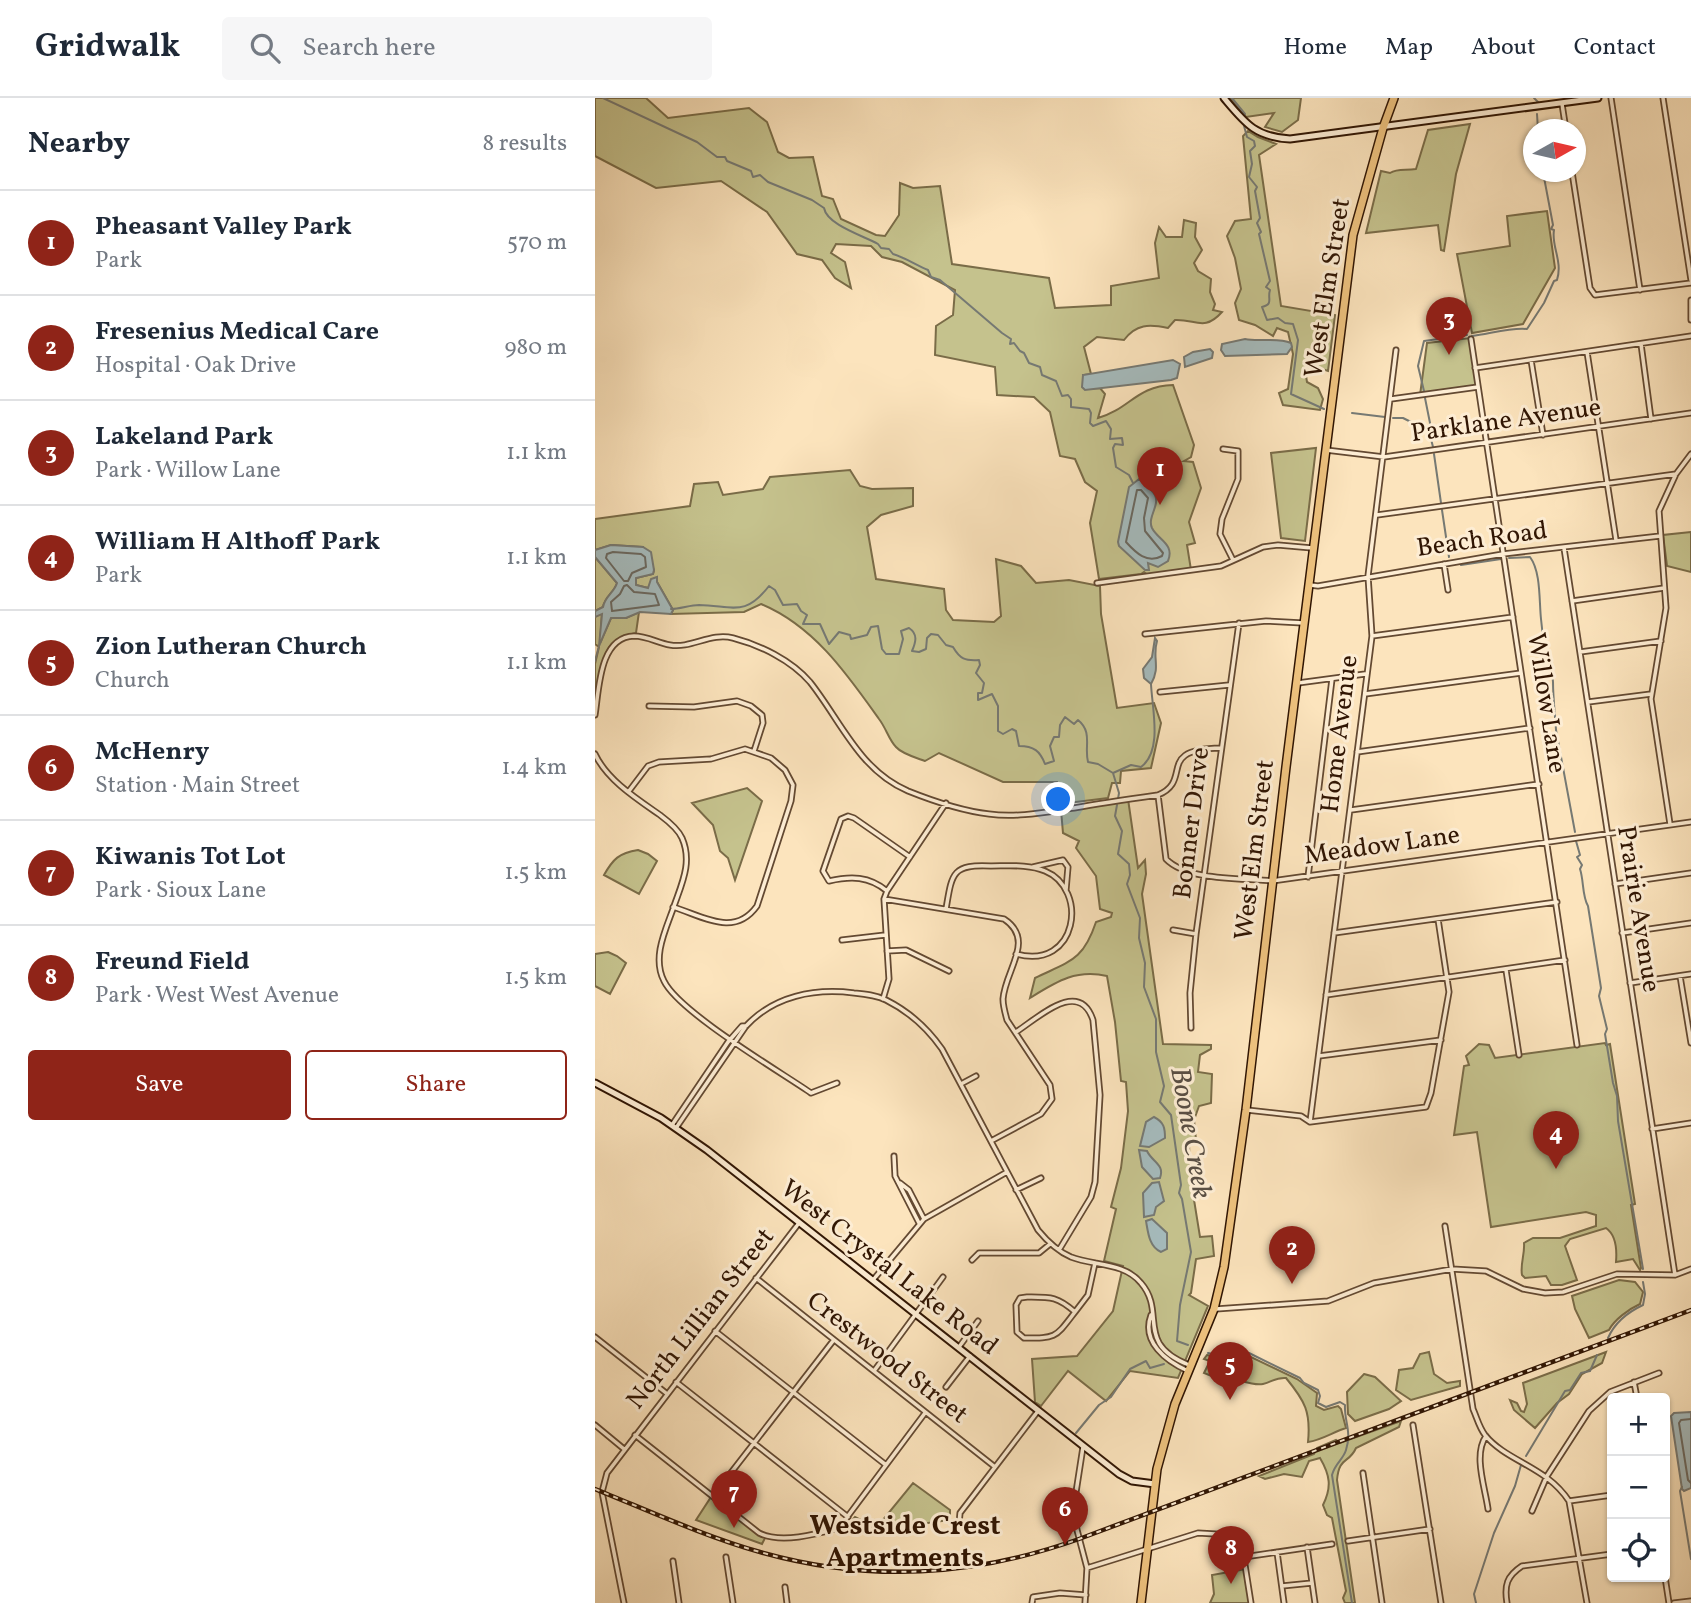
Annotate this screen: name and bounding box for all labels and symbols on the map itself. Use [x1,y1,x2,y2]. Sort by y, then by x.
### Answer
north arrow [1523,119,1586,182]
street label: West Elm Street [1296,196,1360,380]
pin: 3 [1426,297,1472,355]
street label: Parklane Avenue [1408,390,1604,452]
pin: 1 [1137,447,1183,505]
street label: Beach Road [1414,513,1550,567]
street label: Willow Lane [1517,630,1575,776]
street label: Home Avenue [1312,653,1368,815]
street label: Bonner Drive [1165,745,1219,901]
street label: West Elm Street [1226,758,1284,942]
your location [1041,782,1075,816]
street label: Meadow Lane [1302,817,1462,875]
street label: Prairie Avenue [1607,823,1669,995]
water label: Boone Creek [1159,1064,1221,1202]
pin: 4 [1533,1111,1579,1169]
street label: West Crystal Lake Road [773,1171,1005,1365]
street label: North Lillian Street [619,1221,783,1417]
pin: 2 [1269,1226,1315,1284]
street label: Crestwood Street [799,1283,975,1433]
pin: 5 [1207,1342,1253,1400]
pin: 7 [711,1470,757,1528]
pin: 6 [1042,1487,1088,1545]
district label: Westside Crest Apartments [810,1507,1000,1578]
pin: 8 [1208,1526,1254,1584]

